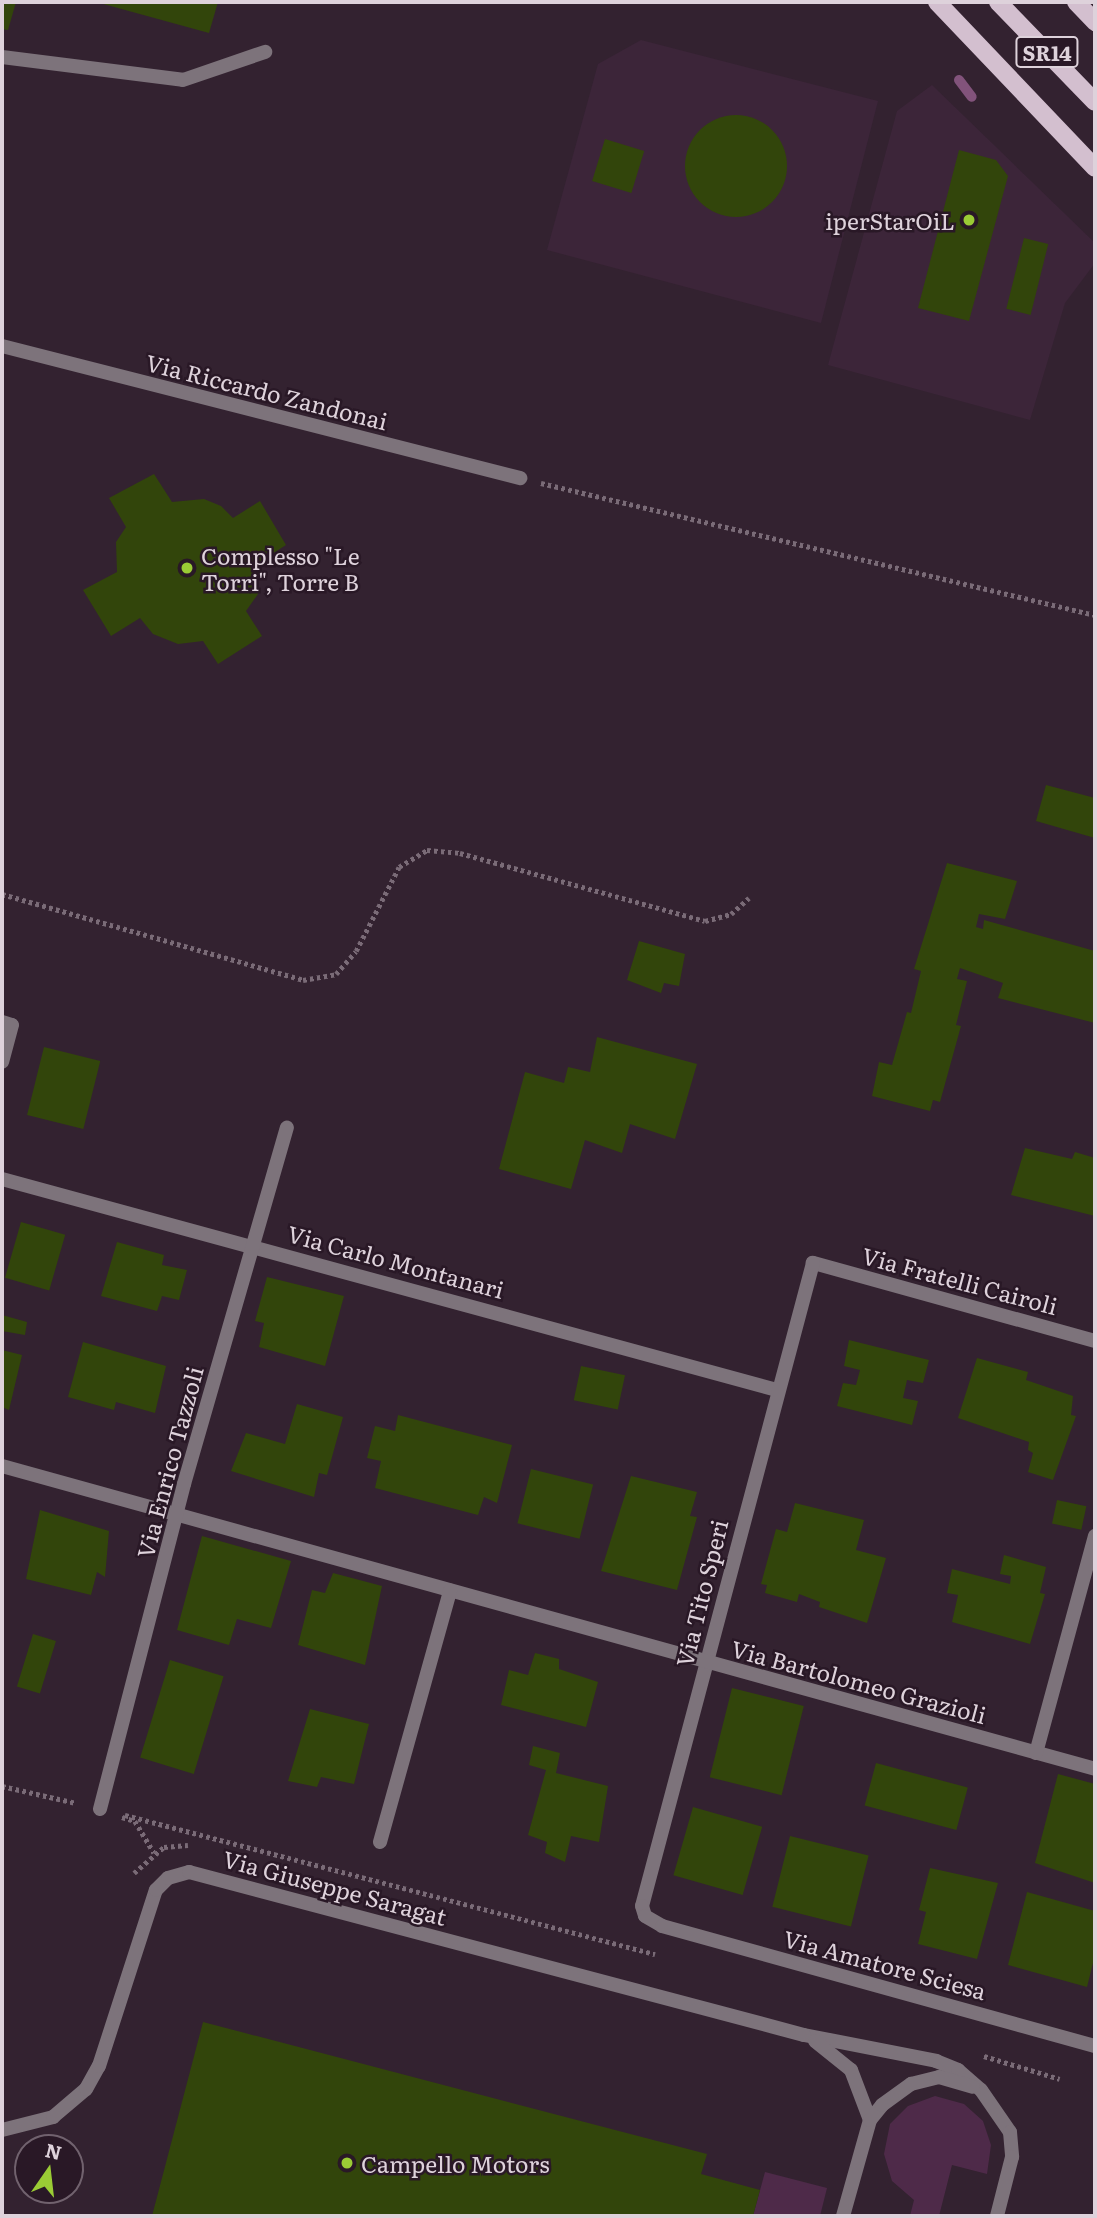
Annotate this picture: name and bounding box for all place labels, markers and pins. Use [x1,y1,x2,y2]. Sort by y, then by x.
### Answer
place label: iperStarOiL [825,206,955,234]
marker: iperStarOiL [961,212,977,228]
place label: Complesso "Le Torri", Torre B [201,541,360,595]
marker: Complesso "Le Torri", Torre B [179,560,195,576]
place label: Campello Motors [361,2149,550,2177]
marker: Campello Motors [339,2155,355,2171]

